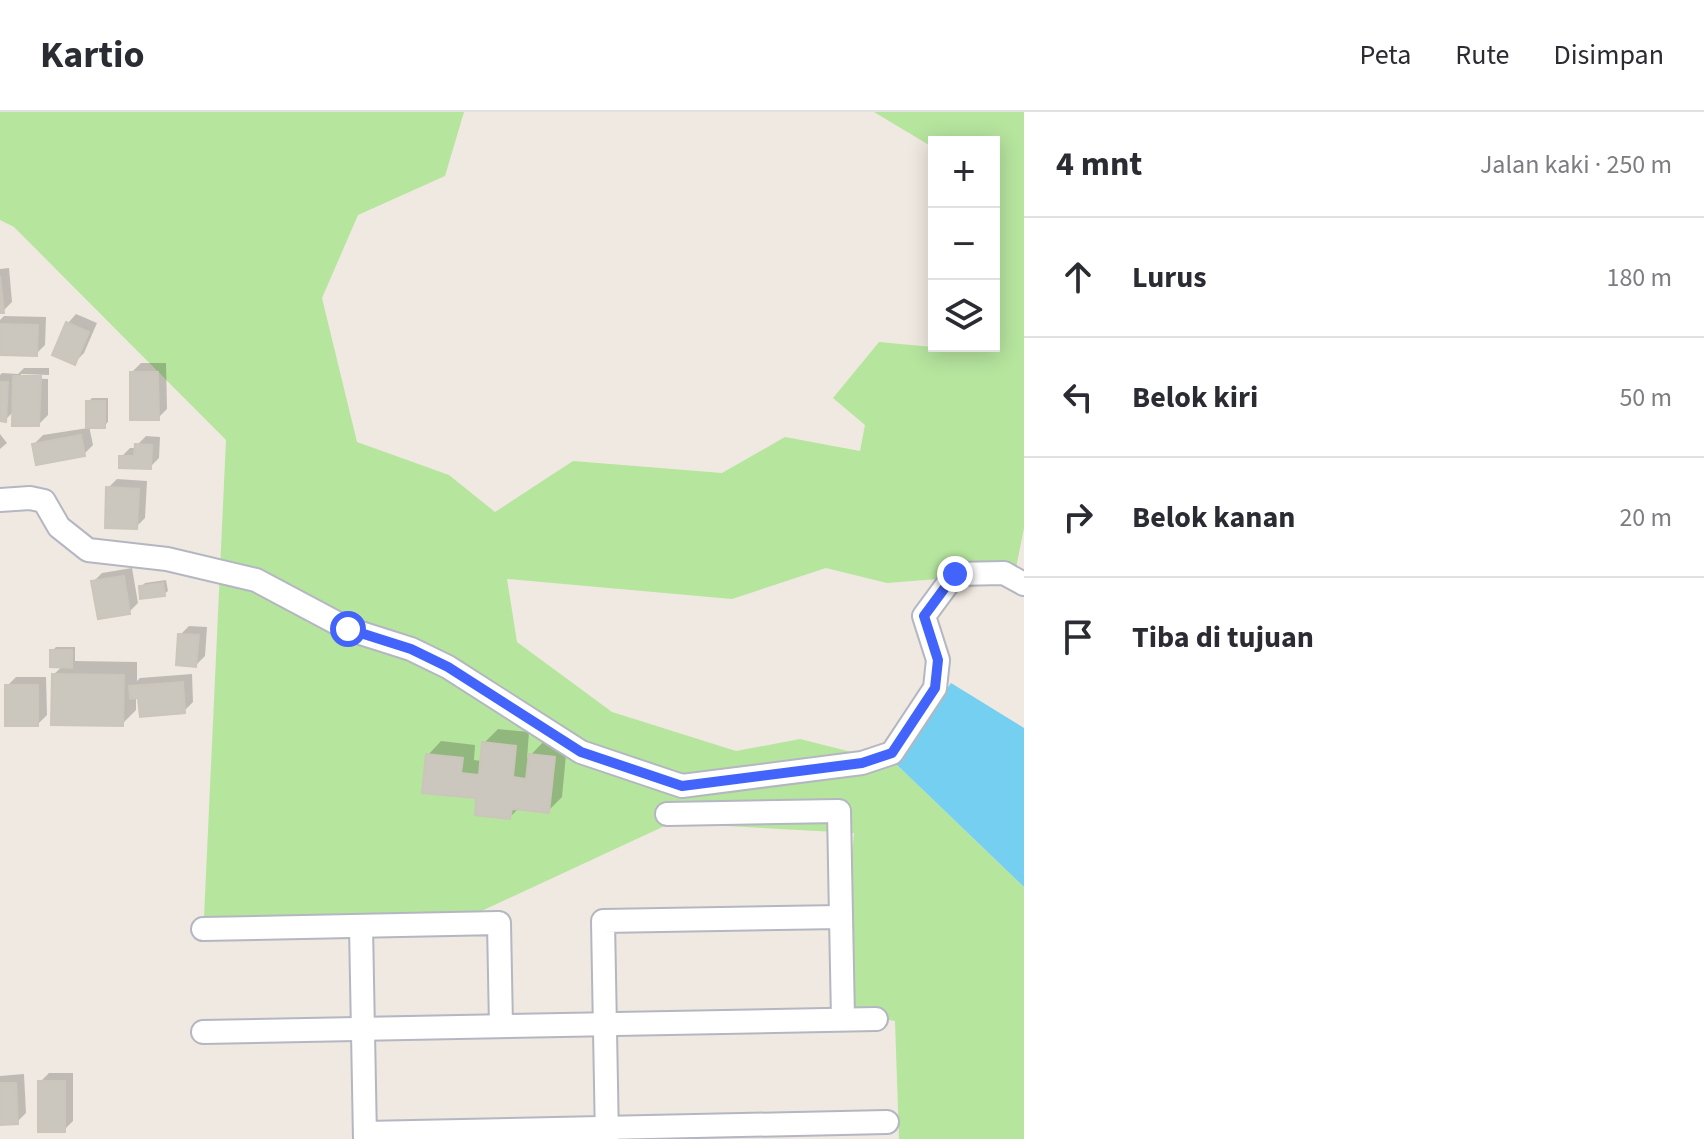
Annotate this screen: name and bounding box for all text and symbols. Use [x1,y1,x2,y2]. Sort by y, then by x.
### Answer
text: Kartio [40,28,145,82]
text: Peta [1360,35,1411,75]
text: Rute [1455,35,1509,75]
text: Disimpan [1553,35,1664,75]
map controls [928,136,1000,352]
button: + [928,136,1000,208]
text: 4 mnt [1056,140,1142,189]
text: Jalan kaki · 250 m [1480,146,1672,183]
button: − [928,208,1000,280]
icon: ahead [1056,255,1100,299]
text: Lurus [1132,256,1207,299]
text: 180 m [1606,259,1672,296]
button: layers [928,280,1000,352]
icon: left [1056,375,1100,419]
text: Belok kiri [1132,376,1258,419]
text: 50 m [1619,379,1672,416]
icon: right [1056,495,1100,539]
text: Belok kanan [1132,496,1295,539]
text: 20 m [1619,499,1672,536]
route end [937,556,973,592]
route start [330,611,366,647]
icon: arrive [1056,615,1100,659]
text: Tiba di tujuan [1132,616,1314,659]

